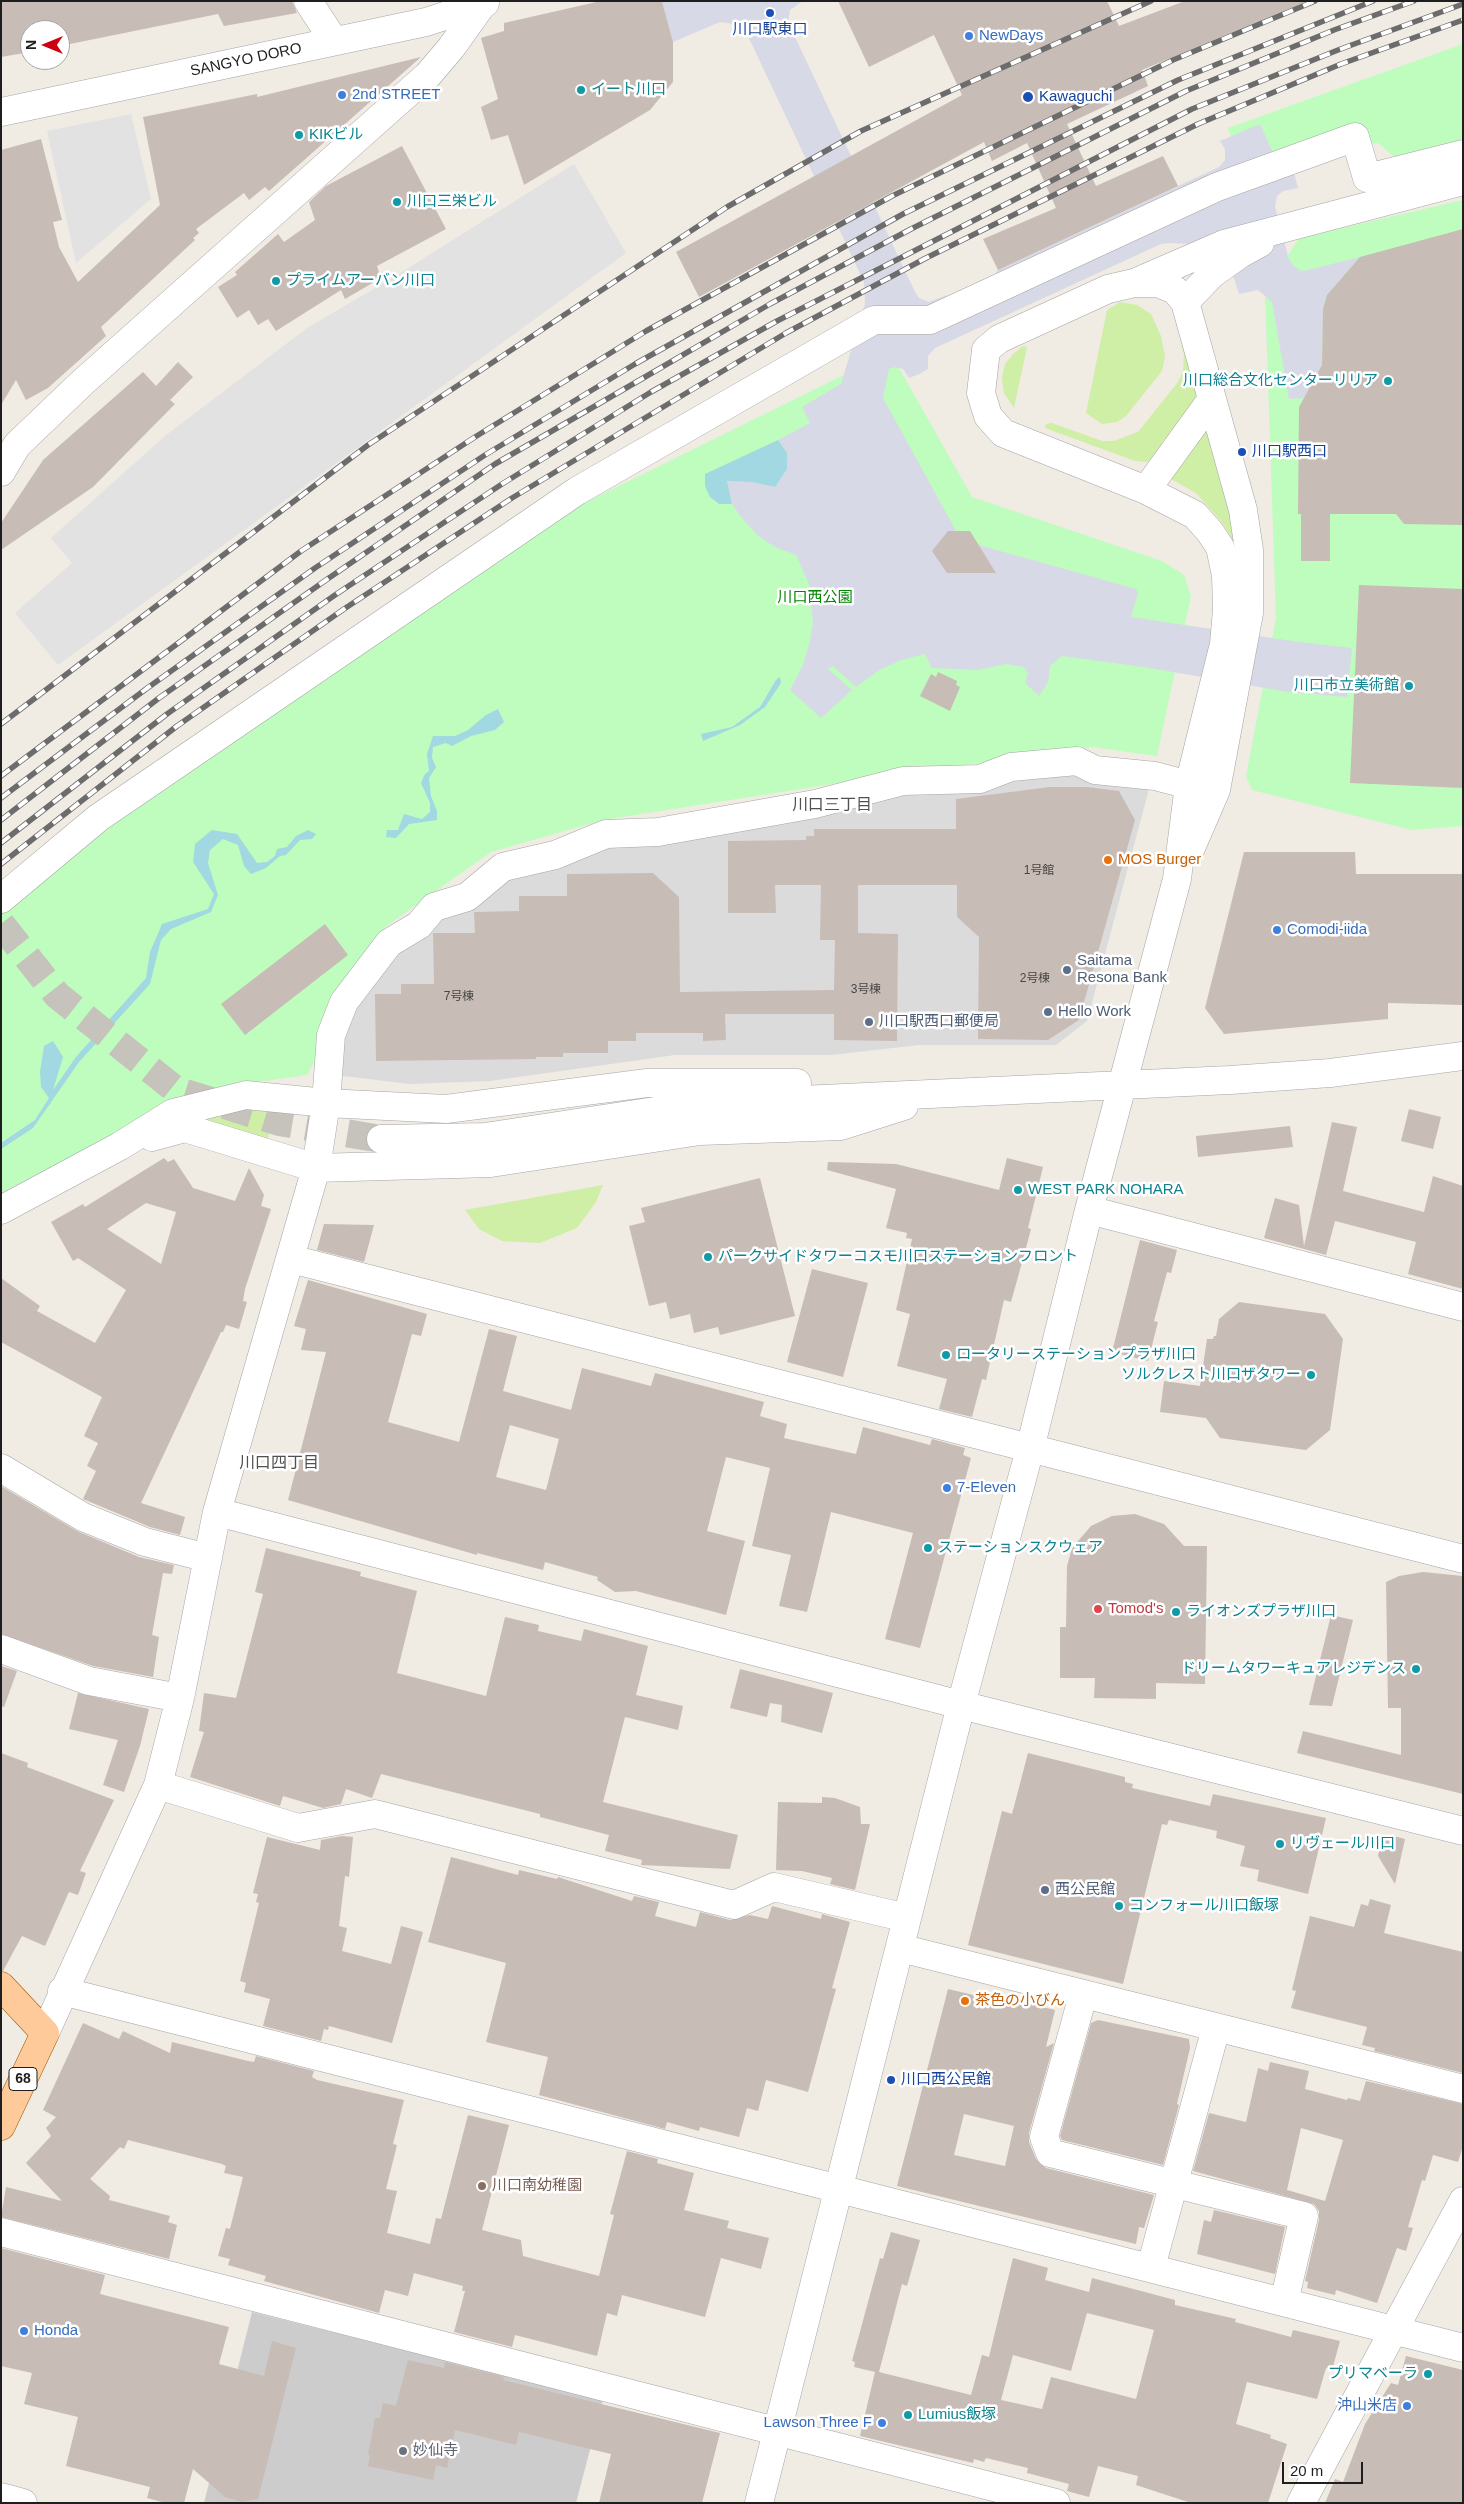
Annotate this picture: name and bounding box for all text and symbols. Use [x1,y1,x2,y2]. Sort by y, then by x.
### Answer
marker: 川口駅東口 [764,7,776,19]
north arrow [20,20,70,70]
place label: 川口駅東口 [733,21,807,39]
place label: NewDays [979,27,1043,45]
marker: NewDays [963,30,975,42]
street label: SANGYO DORO [189,39,303,81]
text: N [23,40,39,50]
place label: イート川口 [591,81,666,99]
marker: イート川口 [575,84,587,96]
place label: 2nd STREET [352,86,440,104]
place label: Kawaguchi [1039,88,1112,106]
marker: 2nd STREET [336,89,348,101]
marker: Kawaguchi [1021,90,1035,104]
place label: KIKビル [309,126,363,144]
marker: KIKビル [293,129,305,141]
place label: 川口三栄ビル [407,193,497,211]
marker: 川口三栄ビル [391,196,403,208]
place label: プライムアーバン川口 [286,272,435,290]
marker: プライムアーバン川口 [270,275,282,287]
place label: 川口総合文化センターリリア [1183,372,1378,390]
marker: 川口総合文化センターリリア [1382,375,1394,387]
place label: 川口駅西口 [1252,443,1327,461]
marker: 川口駅西口 [1236,446,1248,458]
park label: 川口西公園 [778,589,852,607]
place label: 川口市立美術館 [1294,677,1399,695]
marker: 川口市立美術館 [1403,680,1415,692]
district label: 川口三丁目 [792,796,872,816]
place label: MOS Burger [1118,851,1201,869]
marker: MOS Burger [1102,854,1114,866]
house number: 1号館 [1024,864,1054,878]
place label: Comodi-iida [1287,921,1367,939]
marker: Comodi-iida [1271,924,1283,936]
place label: Saitama Resona Bank [1077,952,1167,987]
marker: Saitama Resona Bank [1061,964,1073,976]
house number: 2号棟 [1020,972,1050,986]
house number: 3号棟 [851,983,881,997]
house number: 7号棟 [444,990,474,1004]
place label: Hello Work [1058,1003,1131,1021]
marker: Hello Work [1042,1006,1054,1018]
place label: 川口駅西口郵便局 [879,1013,999,1031]
marker: 川口駅西口郵便局 [863,1016,875,1028]
place label: WEST PARK NOHARA [1028,1181,1184,1199]
marker: WEST PARK NOHARA [1012,1184,1024,1196]
place label: パークサイドタワーコスモ川口ステーションフロント [718,1248,1078,1266]
marker: パークサイドタワーコスモ川口ステーションフロント [702,1251,714,1263]
place label: ロータリーステーションプラザ川口 [956,1346,1196,1364]
marker: ロータリーステーションプラザ川口 [940,1349,952,1361]
place label: ソルクレスト川口ザタワー [1121,1366,1301,1384]
marker: ソルクレスト川口ザタワー [1305,1369,1317,1381]
district label: 川口四丁目 [239,1454,319,1474]
place label: 7-Eleven [957,1479,1016,1497]
marker: 7-Eleven [941,1482,953,1494]
place label: ステーションスクウェア [938,1539,1103,1557]
marker: ステーションスクウェア [922,1542,934,1554]
place label: Tomod's [1108,1600,1163,1618]
marker: Tomod's [1092,1603,1104,1615]
place label: ライオンズプラザ川口 [1186,1603,1336,1621]
marker: ライオンズプラザ川口 [1170,1606,1182,1618]
place label: ドリームタワーキュアレジデンス [1181,1660,1406,1678]
marker: ドリームタワーキュアレジデンス [1410,1663,1422,1675]
place label: リヴェール川口 [1290,1835,1395,1853]
marker: リヴェール川口 [1274,1838,1286,1850]
place label: 西公民館 [1055,1881,1115,1899]
marker: 西公民館 [1039,1884,1051,1896]
place label: コンフォール川口飯塚 [1129,1897,1279,1915]
marker: コンフォール川口飯塚 [1113,1900,1125,1912]
place label: 茶色の小びん [975,1992,1065,2010]
marker: 茶色の小びん [959,1995,971,2007]
road number: 68 [9,2068,37,2090]
place label: 川口西公民館 [901,2071,991,2089]
marker: 川口西公民館 [885,2074,897,2086]
place label: 川口南幼稚園 [492,2177,582,2195]
marker: 川口南幼稚園 [476,2180,488,2192]
place label: Honda [34,2322,78,2340]
marker: Honda [18,2325,30,2337]
place label: プリマベーラ [1328,2365,1418,2383]
marker: プリマベーラ [1422,2368,1434,2380]
place label: 沖山米店 [1337,2397,1397,2415]
marker: 沖山米店 [1401,2400,1413,2412]
place label: Lumius飯塚 [918,2406,996,2424]
marker: Lumius飯塚 [902,2409,914,2421]
place label: Lawson Three F [764,2414,872,2432]
marker: Lawson Three F [876,2417,888,2429]
place label: 妙仙寺 [413,2442,458,2460]
marker: 妙仙寺 [397,2445,409,2457]
scale bar [1284,2452,1365,2484]
text: 20 m [1290,2462,1323,2479]

